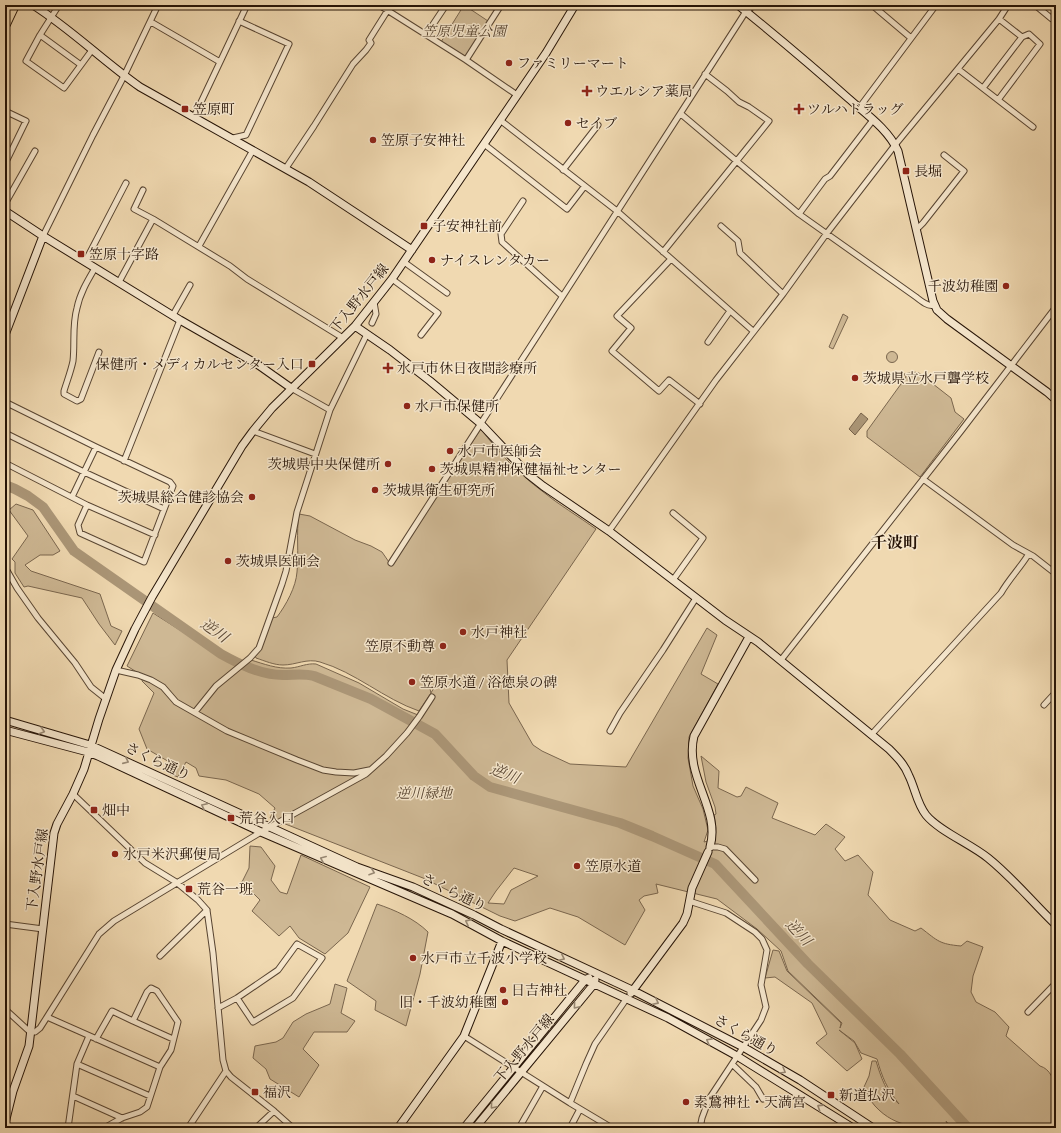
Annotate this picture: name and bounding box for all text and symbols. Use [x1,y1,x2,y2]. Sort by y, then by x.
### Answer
park label: 笠原児童公園 [422,22,508,40]
place label: ファミリーマート [517,54,629,72]
marker: ファミリーマート [504,58,514,68]
place label: ウエルシア薬局 [595,82,693,100]
marker: ウエルシア薬局 [582,86,592,96]
place label: 笠原町 [193,100,235,118]
place label: ツルハドラッグ [807,100,903,118]
marker: 笠原町 [180,104,190,114]
marker: ツルハドラッグ [794,104,804,114]
place label: セイブ [576,114,617,132]
marker: セイブ [563,118,573,128]
place label: 笠原子安神社 [381,131,465,149]
marker: 笠原子安神社 [368,135,378,145]
place label: 長堀 [914,162,942,180]
marker: 長堀 [901,166,911,176]
place label: 子安神社前 [432,217,502,235]
marker: 子安神社前 [419,221,429,231]
place label: 笠原十字路 [89,245,159,263]
marker: 笠原十字路 [76,249,86,259]
place label: ナイスレンタカー [440,251,550,269]
marker: ナイスレンタカー [427,255,437,265]
street label: 下入野水戸線 [326,260,392,336]
place label: 千波幼稚園 [928,277,998,295]
marker: 千波幼稚園 [1001,281,1011,291]
place label: 保健所・メディカルセンター入口 [96,355,304,373]
marker: 保健所・メディカルセンター入口 [307,359,317,369]
place label: 水戸市休日夜間診療所 [397,359,537,377]
marker: 水戸市休日夜間診療所 [382,362,394,374]
place label: 茨城県立水戸聾学校 [863,369,989,387]
marker: 茨城県立水戸聾学校 [850,373,860,383]
place label: 水戸市保健所 [415,397,499,415]
marker: 水戸市保健所 [402,401,412,411]
place label: 水戸市医師会 [458,442,542,460]
marker: 水戸市医師会 [445,446,455,456]
place label: 茨城県中央保健所 [268,455,380,473]
marker: 茨城県中央保健所 [383,459,393,469]
place label: 茨城県精神保健福祉センター [440,460,621,478]
marker: 茨城県精神保健福祉センター [427,464,437,474]
place label: 茨城県衛生研究所 [383,481,495,499]
marker: 茨城県衛生研究所 [370,485,380,495]
place label: 茨城県総合健診協会 [118,488,244,506]
marker: 茨城県総合健診協会 [247,492,257,502]
district label: 千波町 [871,532,919,553]
place label: 茨城県医師会 [236,552,320,570]
marker: 茨城県医師会 [223,556,233,566]
water label: 逆川 [197,614,234,648]
place label: 水戸神社 [471,623,527,641]
marker: 水戸神社 [458,627,468,637]
place label: 笠原不動尊 [365,637,435,655]
marker: 笠原不動尊 [438,641,448,651]
place label: 笠原水道 / 浴徳泉の碑 [420,673,557,691]
marker: 笠原水道 / 浴徳泉の碑 [407,677,417,687]
one-way arrow [39,726,46,735]
street label: さくら通り [122,738,194,784]
one-way arrow [121,756,129,764]
water label: 逆川 [488,759,524,788]
park label: 逆川緑地 [396,784,454,802]
place label: 畑中 [102,801,130,819]
one-way arrow [201,803,208,811]
marker: 畑中 [89,805,99,815]
place label: 荒谷入口 [239,809,295,827]
marker: 荒谷入口 [226,813,236,823]
street label: 下入野水戸線 [22,827,52,913]
place label: 水戸米沢郵便局 [123,845,221,863]
marker: 水戸米沢郵便局 [110,849,120,859]
one-way arrow [320,856,328,864]
place label: 笠原水道 [585,857,641,875]
marker: 笠原水道 [572,861,582,871]
one-way arrow [368,867,375,875]
street label: さくら通り [418,869,490,915]
place label: 荒谷一班 [197,880,253,898]
marker: 荒谷一班 [184,884,194,894]
water label: 逆川 [782,915,818,951]
one-way arrow [465,919,472,927]
place label: 水戸市立千波小学校 [421,949,547,967]
marker: 水戸市立千波小学校 [408,953,418,963]
one-way arrow [558,953,565,961]
place label: 日吉神社 [511,981,567,999]
marker: 日吉神社 [498,985,508,995]
place label: 旧・千波幼稚園 [399,993,497,1011]
marker: 旧・千波幼稚園 [500,997,510,1007]
one-way arrow [652,998,660,1005]
one-way arrow [573,1001,580,1008]
street label: 下入野水戸線 [490,1010,558,1086]
street label: さくら通り [711,1010,781,1060]
one-way arrow [706,1038,713,1045]
one-way arrow [779,1066,786,1073]
place label: 福沢 [263,1083,291,1101]
place label: 新道払沢 [839,1086,895,1104]
marker: 福沢 [250,1087,260,1097]
marker: 新道払沢 [826,1090,836,1100]
place label: 素鵞神社・天満宮 [694,1093,806,1111]
marker: 素鵞神社・天満宮 [681,1097,691,1107]
one-way arrow [491,1101,498,1109]
one-way arrow [817,1104,824,1112]

